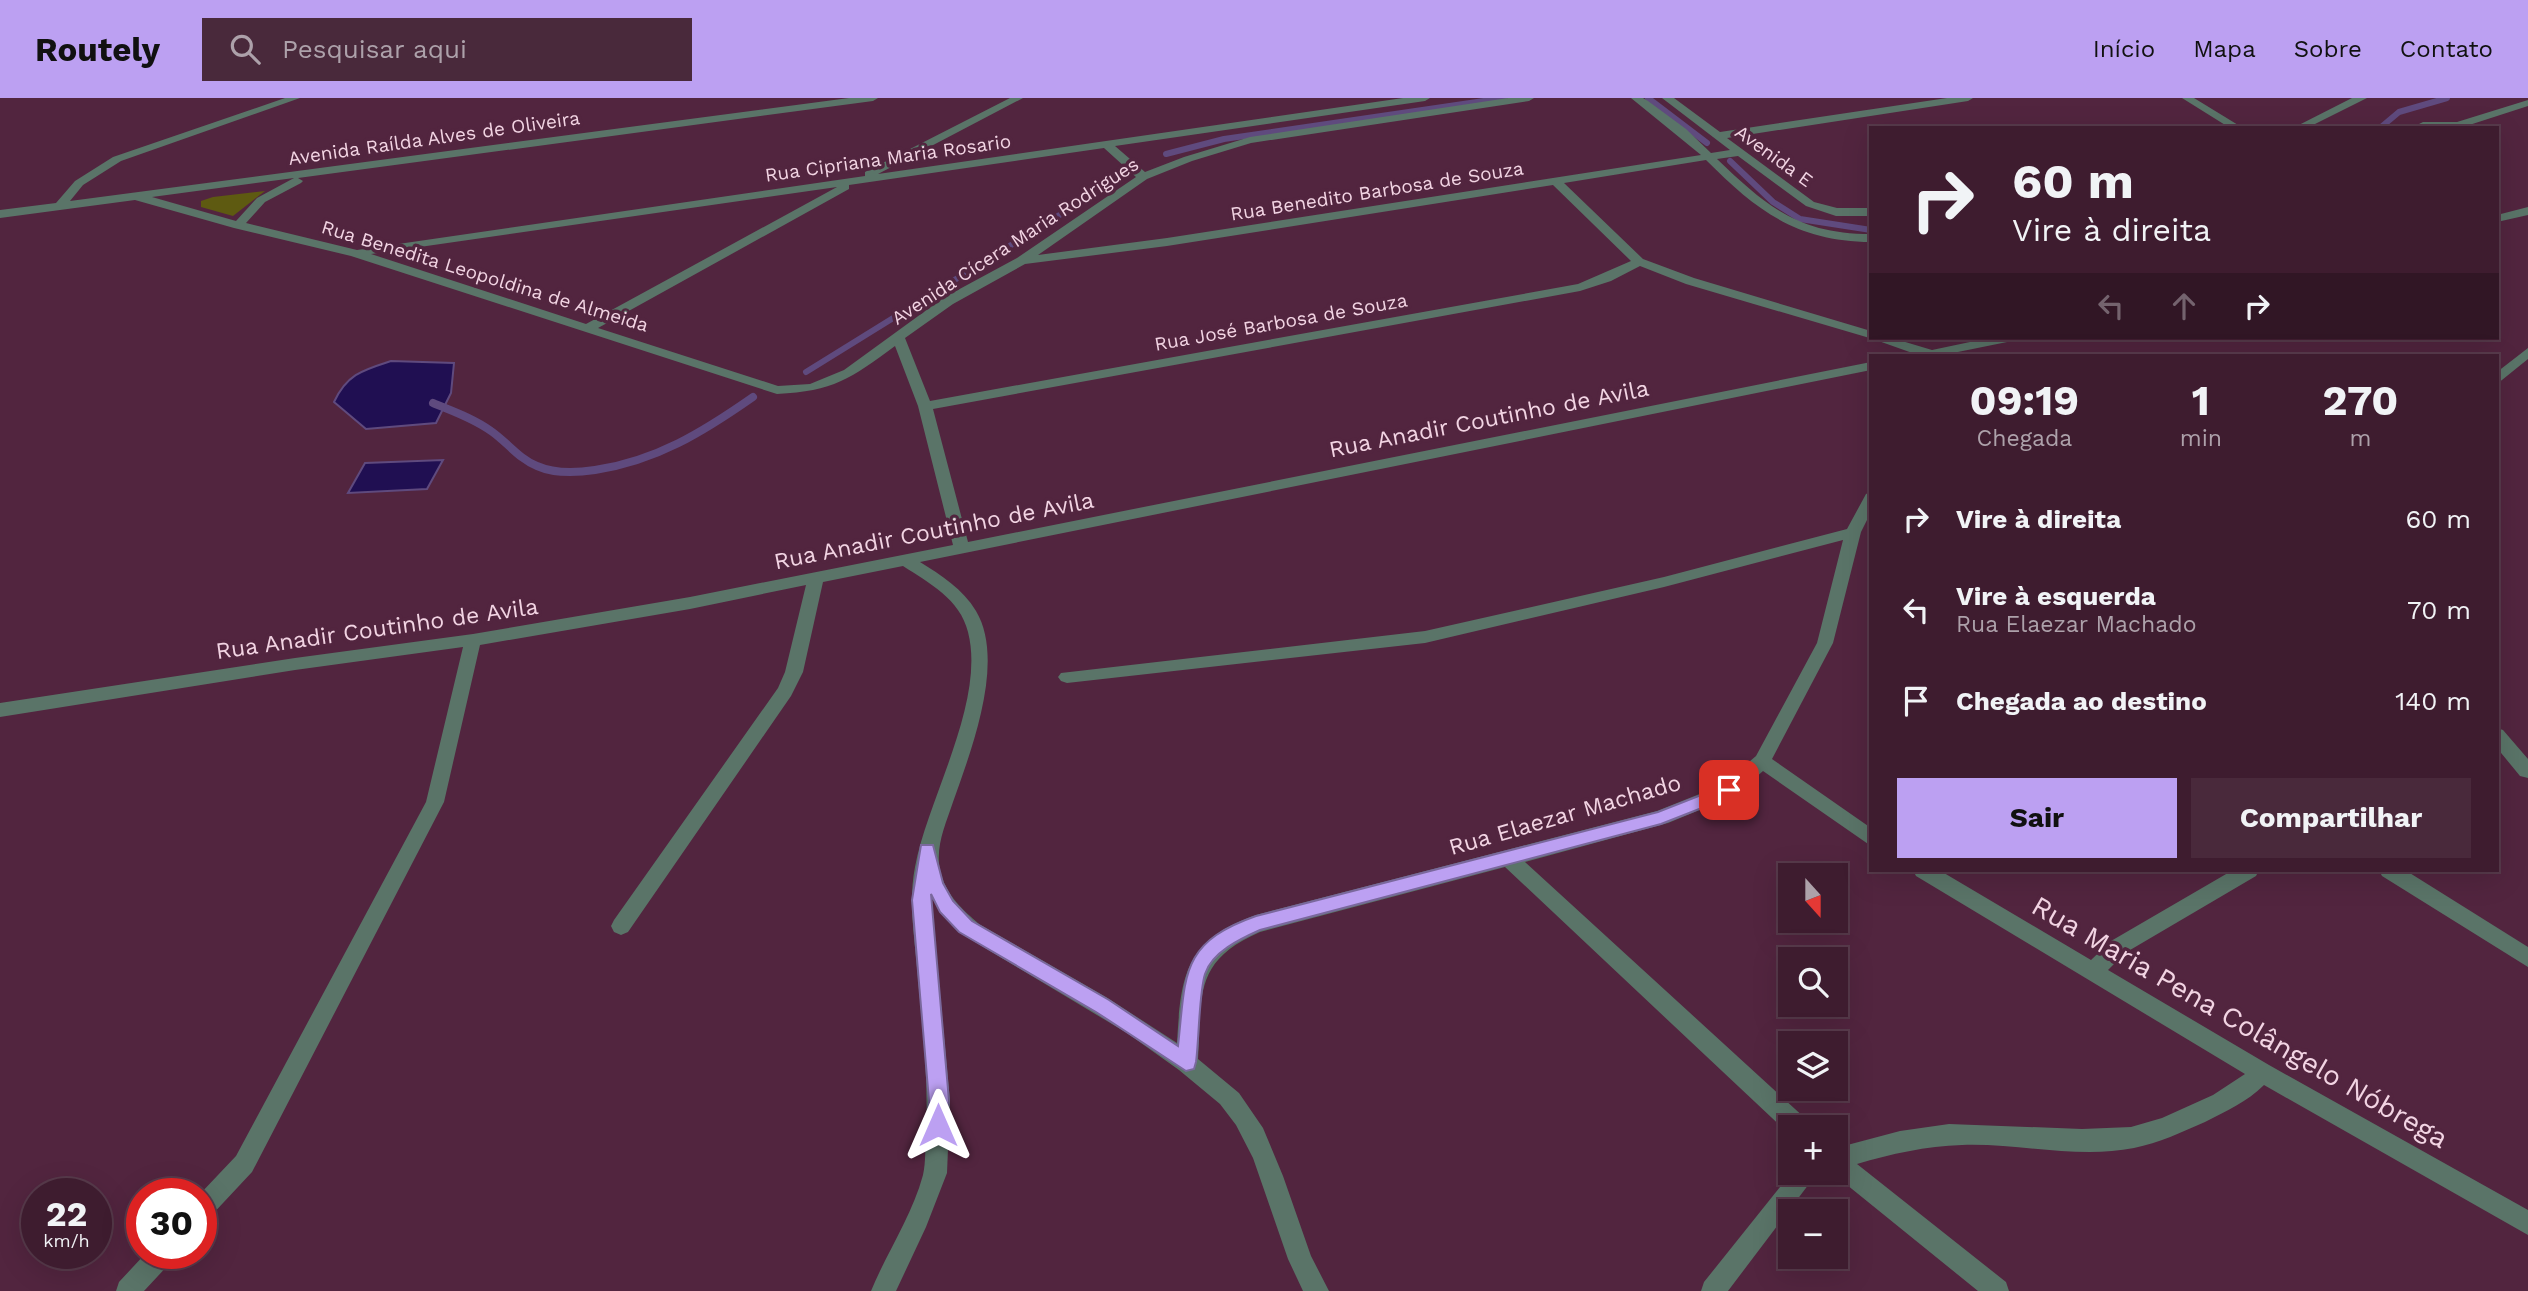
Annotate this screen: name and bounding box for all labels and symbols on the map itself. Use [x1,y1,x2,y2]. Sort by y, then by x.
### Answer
street label: Avenida Raílda Alves de Oliveira [287,106,582,170]
street label: Avenida E [1731,120,1817,192]
street label: Rua Cipriana Maria Rosario [763,129,1013,187]
street label: Avenida Cícera Maria Rodrigues [887,152,1143,330]
street label: Rua Benedito Barbosa de Souza [1229,156,1525,226]
street label: Rua Benedita Leopoldina de Almeida [319,215,651,337]
street label: Rua José Barbosa de Souza [1153,288,1410,356]
street label: Rua Anadir Coutinho de Avila [1327,375,1651,463]
street label: Rua Anadir Coutinho de Avila [772,487,1096,575]
street label: Rua Anadir Coutinho de Avila [214,593,540,665]
pin [1699,760,1759,820]
street label: Rua Elaezar Machado [1446,769,1684,861]
north arrow [1778,863,1848,933]
street label: Rua Maria Pena Colângelo Nóbrega [2026,889,2454,1155]
position arrow [901,1088,975,1162]
speed limit sign: 30 [126,1178,217,1269]

